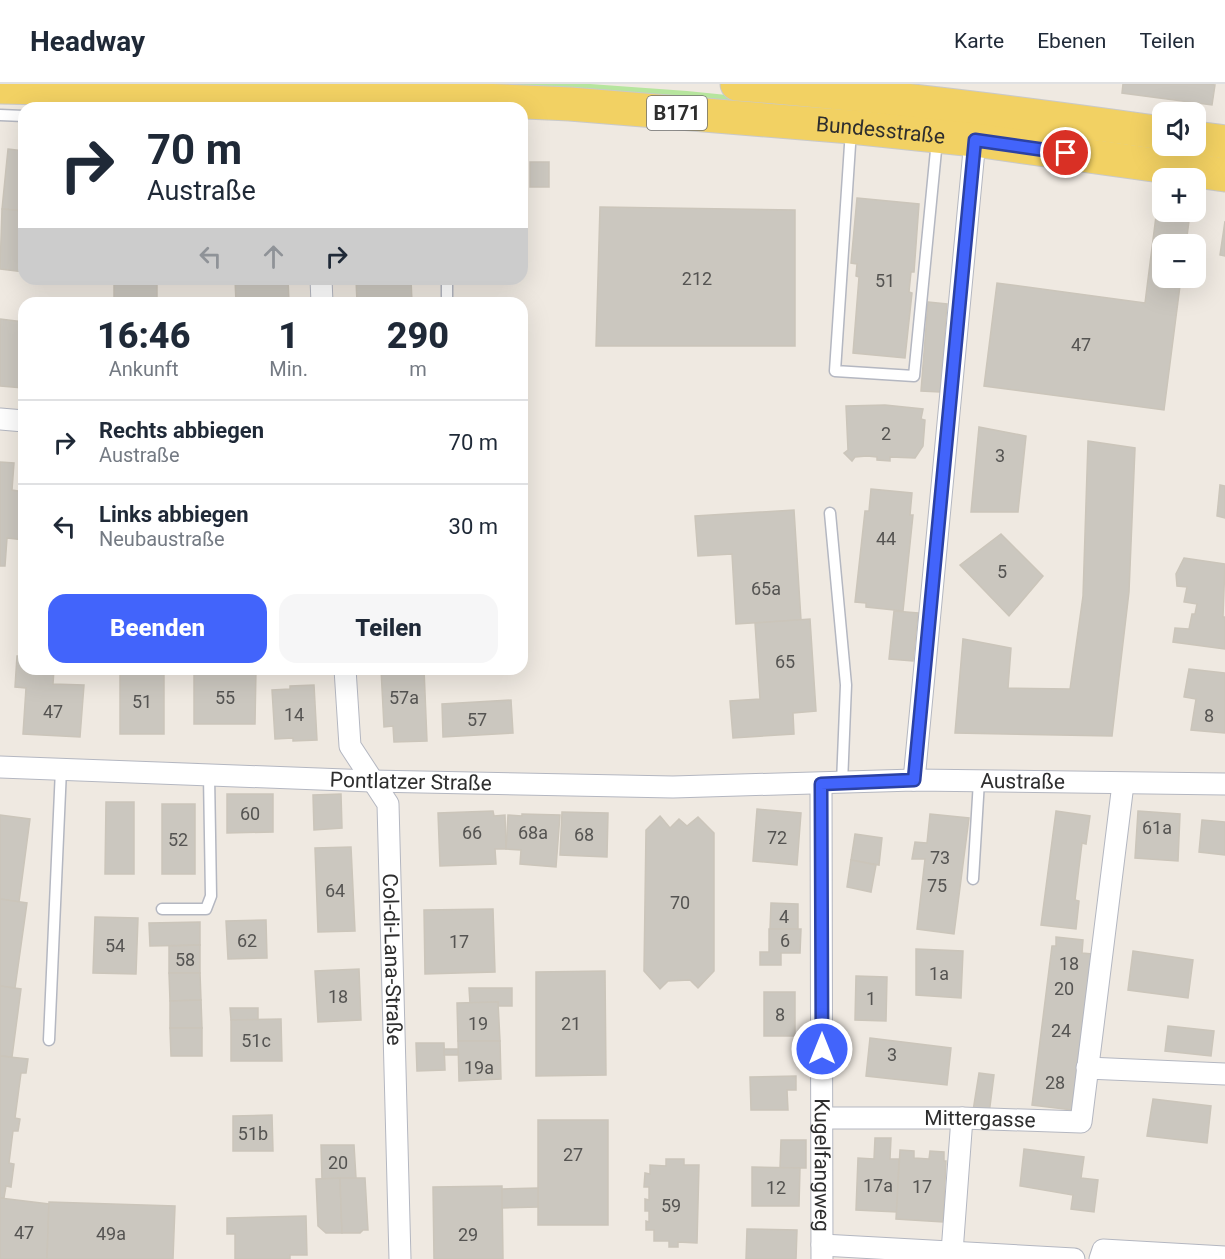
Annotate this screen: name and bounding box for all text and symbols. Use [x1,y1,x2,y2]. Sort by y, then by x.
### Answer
text: Headway [30,25,145,58]
text: Karte [954,29,1004,53]
text: Ebenen [1037,29,1106,53]
text: Teilen [1139,29,1195,53]
road number: B171 [647,96,707,130]
map controls [1152,102,1206,288]
button: sound [1152,102,1206,156]
street label: Bundesstraße [815,112,946,149]
text: 70 m [147,125,242,174]
icon: right [48,126,126,204]
pin [1040,127,1091,178]
icon: arrive [1049,136,1082,169]
button: + [1152,168,1206,222]
text: Austraße [147,175,256,207]
button: − [1152,234,1206,288]
icon: left [194,240,227,273]
icon: ahead [257,240,290,273]
icon: right [320,240,353,273]
house number: 212 [682,268,712,289]
house number: 51 [875,270,895,291]
text: 16:46 [97,315,190,357]
text: 1 [278,315,299,357]
text: 290 [387,315,449,357]
house number: 47 [1071,334,1091,355]
text: Ankunft [109,357,179,381]
text: Min. [269,357,308,381]
text: m [409,357,427,381]
text: Rechts abbiegen [99,418,264,443]
house number: 2 [881,423,891,444]
icon: right [48,426,81,459]
text: 70 m [449,430,498,455]
text: Austraße [99,443,180,467]
house number: 3 [995,445,1005,466]
text: Links abbiegen [99,502,249,527]
icon: left [48,510,81,543]
text: 30 m [449,514,498,539]
text: Neubaustraße [99,527,225,551]
house number: 44 [876,528,896,549]
house number: 5 [997,561,1007,582]
house number: 65a [751,578,781,599]
button: Beenden [48,594,267,663]
button: Teilen [279,594,498,663]
house number: 65 [775,651,795,672]
house number: 55 [215,687,235,708]
house number: 57a [389,687,419,708]
house number: 51 [132,691,152,712]
house number: 47 [43,701,63,722]
house number: 14 [284,704,304,725]
house number: 8 [1204,705,1214,726]
house number: 57 [467,709,487,730]
street label: Pontlatzer Straße [329,767,492,795]
street label: Austraße [980,769,1065,794]
house number: 60 [240,803,260,824]
house number: 61a [1142,817,1172,838]
house number: 66 [462,822,482,843]
house number: 68a [518,822,548,843]
house number: 68 [574,824,594,845]
house number: 72 [767,827,787,848]
house number: 52 [168,829,188,850]
house number: 73 [930,847,950,868]
street label: Col-di-Lana-Straße [378,873,406,1046]
house number: 75 [927,875,947,896]
house number: 64 [325,880,345,901]
house number: 70 [670,892,690,913]
house number: 4 [779,906,789,927]
house number: 62 [237,930,257,951]
house number: 6 [780,930,790,951]
house number: 17 [449,931,469,952]
house number: 54 [105,935,125,956]
house number: 58 [175,949,195,970]
house number: 18 [1059,953,1079,974]
house number: 1a [929,963,949,984]
house number: 20 [1054,978,1074,999]
house number: 18 [328,986,348,1007]
house number: 1 [866,988,876,1009]
house number: 8 [775,1004,785,1025]
house number: 19 [468,1013,488,1034]
house number: 21 [561,1013,581,1034]
position arrow [790,1017,854,1081]
house number: 24 [1051,1020,1071,1041]
house number: 51c [241,1030,271,1051]
house number: 3 [887,1044,897,1065]
house number: 19a [464,1057,494,1078]
house number: 28 [1045,1072,1065,1093]
street label: Kugelfangweg [810,1098,834,1232]
street label: Mittergasse [924,1106,1036,1132]
house number: 51b [238,1123,268,1144]
house number: 27 [563,1144,583,1165]
house number: 20 [328,1152,348,1173]
house number: 17a [863,1175,893,1196]
house number: 17 [912,1176,932,1197]
house number: 12 [766,1177,786,1198]
house number: 59 [661,1195,681,1216]
house number: 47 [14,1222,34,1243]
house number: 49a [96,1223,126,1244]
house number: 29 [458,1224,478,1245]

